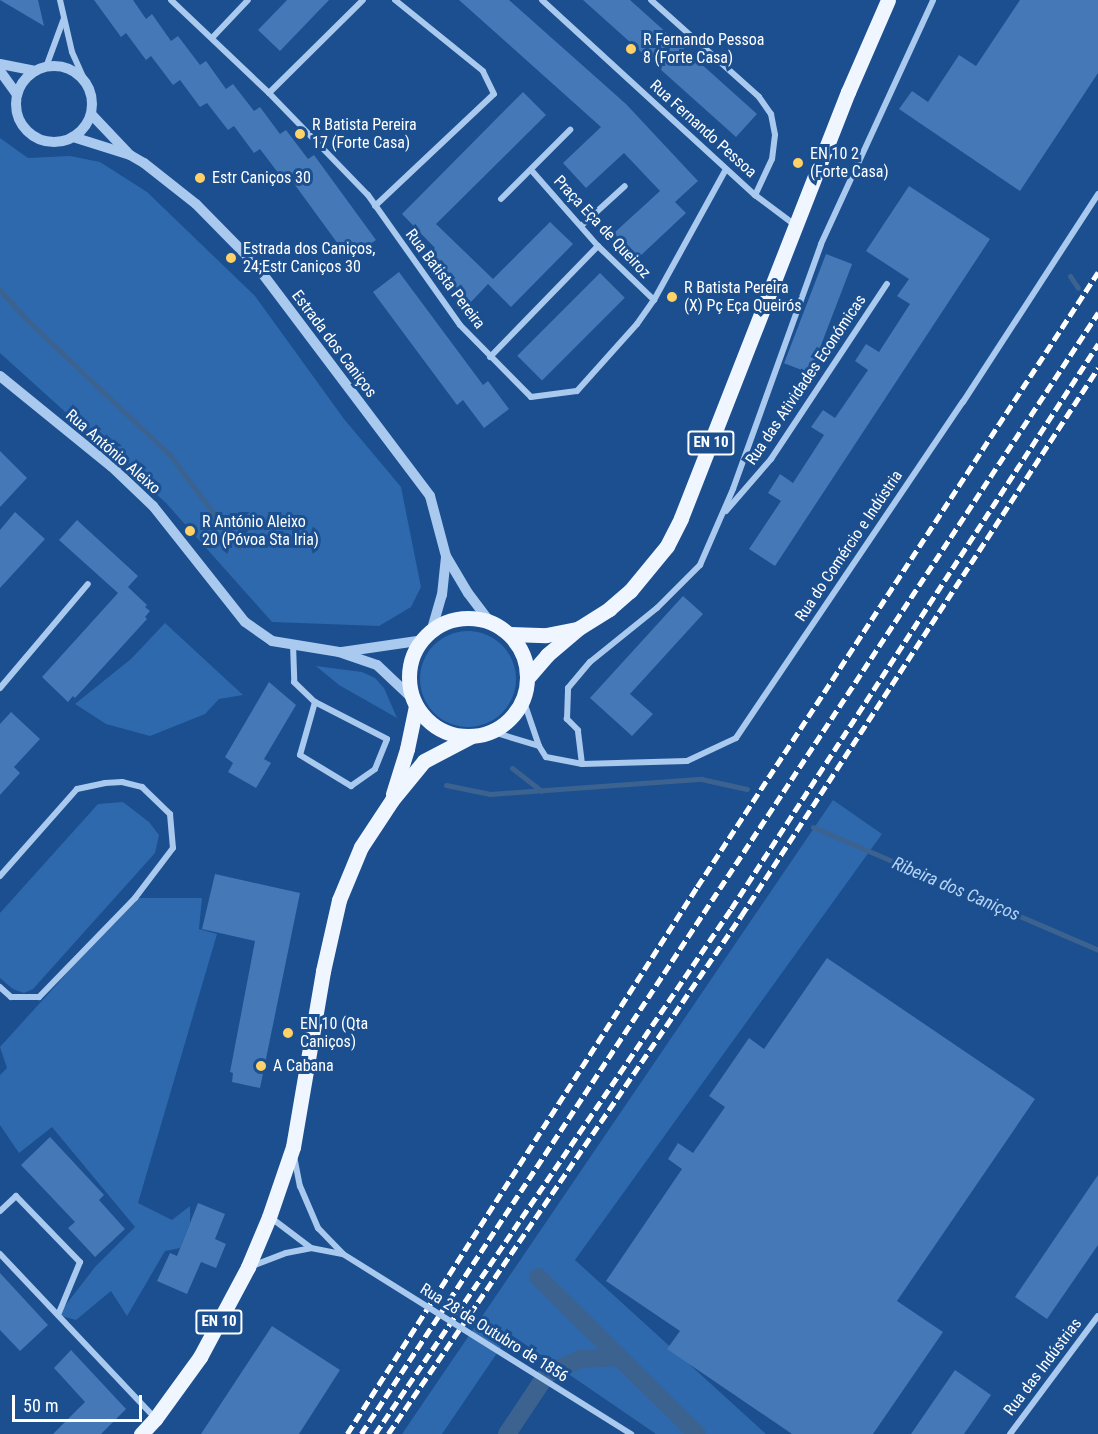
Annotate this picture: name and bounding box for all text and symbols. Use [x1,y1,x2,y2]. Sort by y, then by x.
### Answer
place label: R Fernando Pessoa 8 (Forte Casa) [643,30,764,68]
marker: R Fernando Pessoa 8 (Forte Casa) [624,42,638,56]
street label: Rua Fernando Pessoa [646,76,760,182]
place label: R Batista Pereira 17 (Forte Casa) [312,115,417,153]
marker: R Batista Pereira 17 (Forte Casa) [293,127,307,141]
place label: EN 10 2 (Forte Casa) [810,144,889,182]
marker: EN 10 2 (Forte Casa) [791,156,805,170]
place label: Estr Caniços 30 [212,168,311,188]
marker: Estr Caniços 30 [193,171,207,185]
street label: Praça Eça de Queiroz [549,172,655,282]
street label: Rua Batista Pereira [401,225,489,333]
place label: Estrada dos Caniços, 24;Estr Caniços 30 [243,239,375,277]
marker: Estrada dos Caniços, 24;Estr Caniços 30 [224,251,238,265]
place label: R Batista Pereira (X) Pç Eça Queirós [684,278,802,316]
street label: Estrada dos Caniços [287,287,381,401]
marker: R Batista Pereira (X) Pç Eça Queirós [665,290,679,304]
street label: Rua das Atividades Económicas [742,291,870,469]
street label: Rua António Aleixo [62,406,164,498]
road number: EN 10 [687,431,735,455]
street label: Rua do Comércio e Indústria [791,467,907,625]
place label: R António Aleixo 20 (Póvoa Sta Iria) [202,512,319,550]
marker: R António Aleixo 20 (Póvoa Sta Iria) [183,524,197,538]
water label: Ribeira dos Caniços [889,852,1023,926]
place label: EN 10 (Qta Caniços) [300,1014,368,1052]
marker: EN 10 (Qta Caniços) [281,1026,295,1040]
place label: A Cabana [273,1056,334,1076]
marker: A Cabana [254,1059,268,1073]
street label: Rua 28 de Outubro de 1856 [416,1280,572,1386]
road number: EN 10 [195,1310,243,1334]
street label: Rua das Indústrias [1000,1314,1086,1420]
scale bar [15,1383,146,1421]
text: 50 m [23,1395,58,1416]

